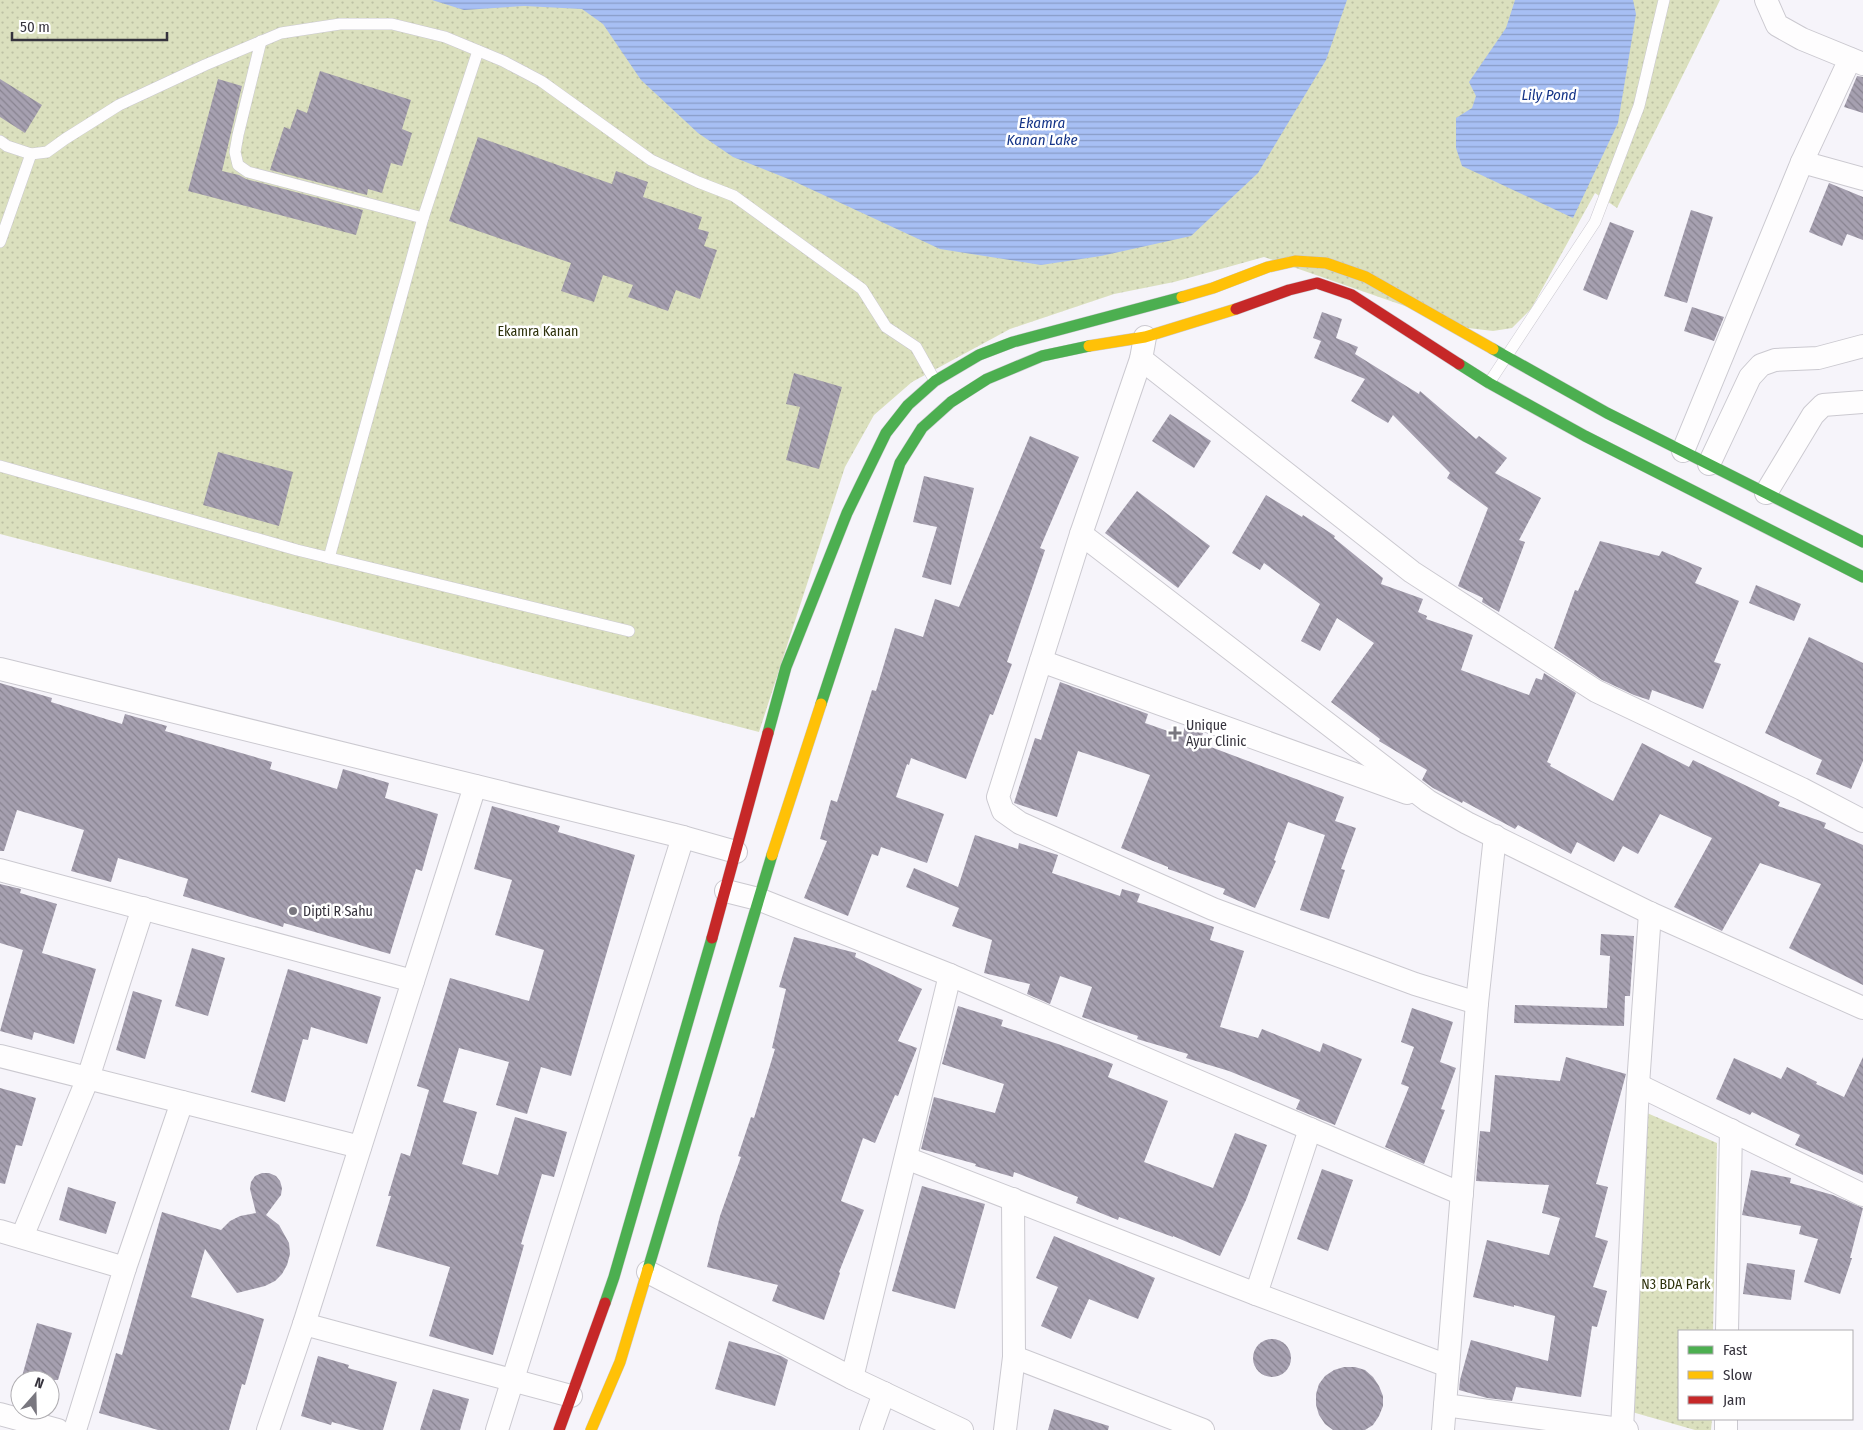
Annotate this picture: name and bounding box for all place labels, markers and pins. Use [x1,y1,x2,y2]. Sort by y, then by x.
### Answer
place label: Unique Ayur Clinic [1186,717,1246,750]
marker: Unique Ayur Clinic [1168,726,1182,740]
place label: Dipti R Sahu [303,903,373,920]
marker: Dipti R Sahu [287,905,299,917]

